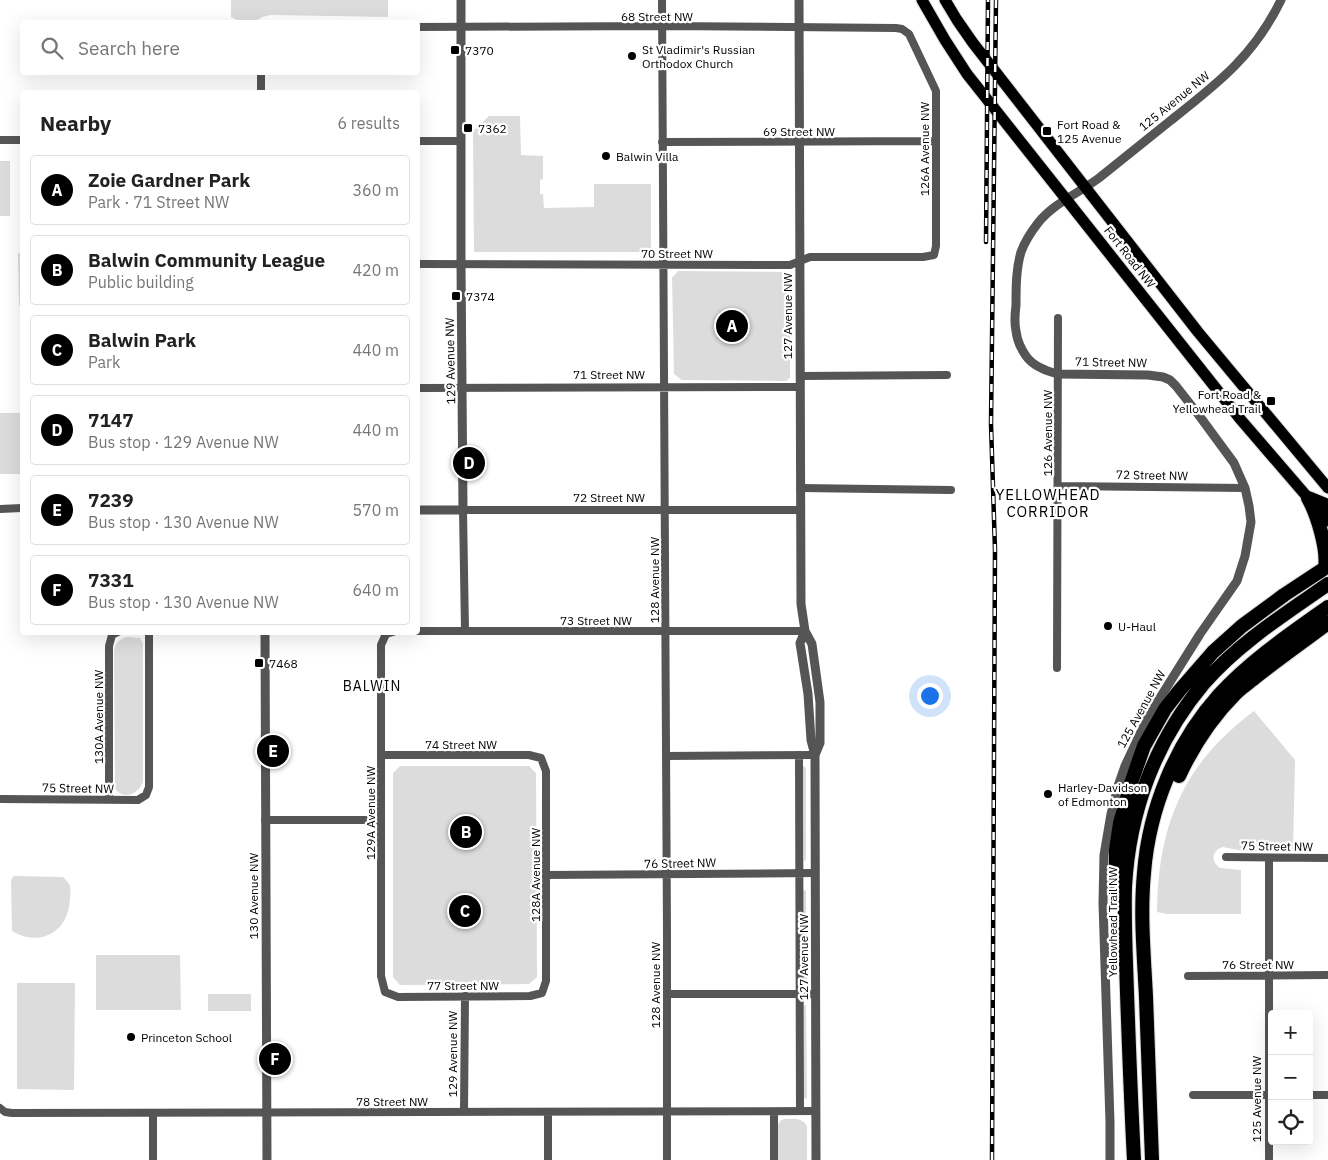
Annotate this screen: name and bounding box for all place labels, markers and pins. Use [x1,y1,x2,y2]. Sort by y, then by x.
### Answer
place label: St Vladimir's Russian Orthodox Church [642,42,755,71]
place label: 7370 [465,43,494,58]
marker: 7370 [449,44,461,56]
marker: St Vladimir's Russian Orthodox Church [626,50,638,62]
place label: Fort Road & 125 Avenue [1057,117,1122,146]
place label: 7362 [478,121,507,136]
marker: 7362 [462,122,474,134]
marker: Fort Road & 125 Avenue [1041,125,1053,137]
place label: Balwin Villa [616,149,679,164]
marker: Balwin Villa [600,150,612,162]
place label: 7374 [466,289,495,304]
marker: 7374 [450,290,462,302]
pin: A [716,307,748,345]
place label: Fort Road & Yellowhead Trail [1173,387,1262,416]
marker: Fort Road & Yellowhead Trail [1265,395,1277,407]
pin: D [453,444,485,482]
place label: U-Haul [1118,619,1156,634]
marker: U-Haul [1102,620,1114,632]
place label: 7468 [269,656,298,671]
marker: 7468 [253,657,265,669]
pin: E [257,732,289,770]
place label: Harley-Davidson of Edmonton [1058,780,1147,809]
marker: Harley-Davidson of Edmonton [1042,788,1054,800]
pin: B [450,813,482,851]
pin: C [449,892,481,930]
place label: Princeton School [141,1030,232,1045]
marker: Princeton School [125,1031,137,1043]
pin: F [259,1040,291,1078]

